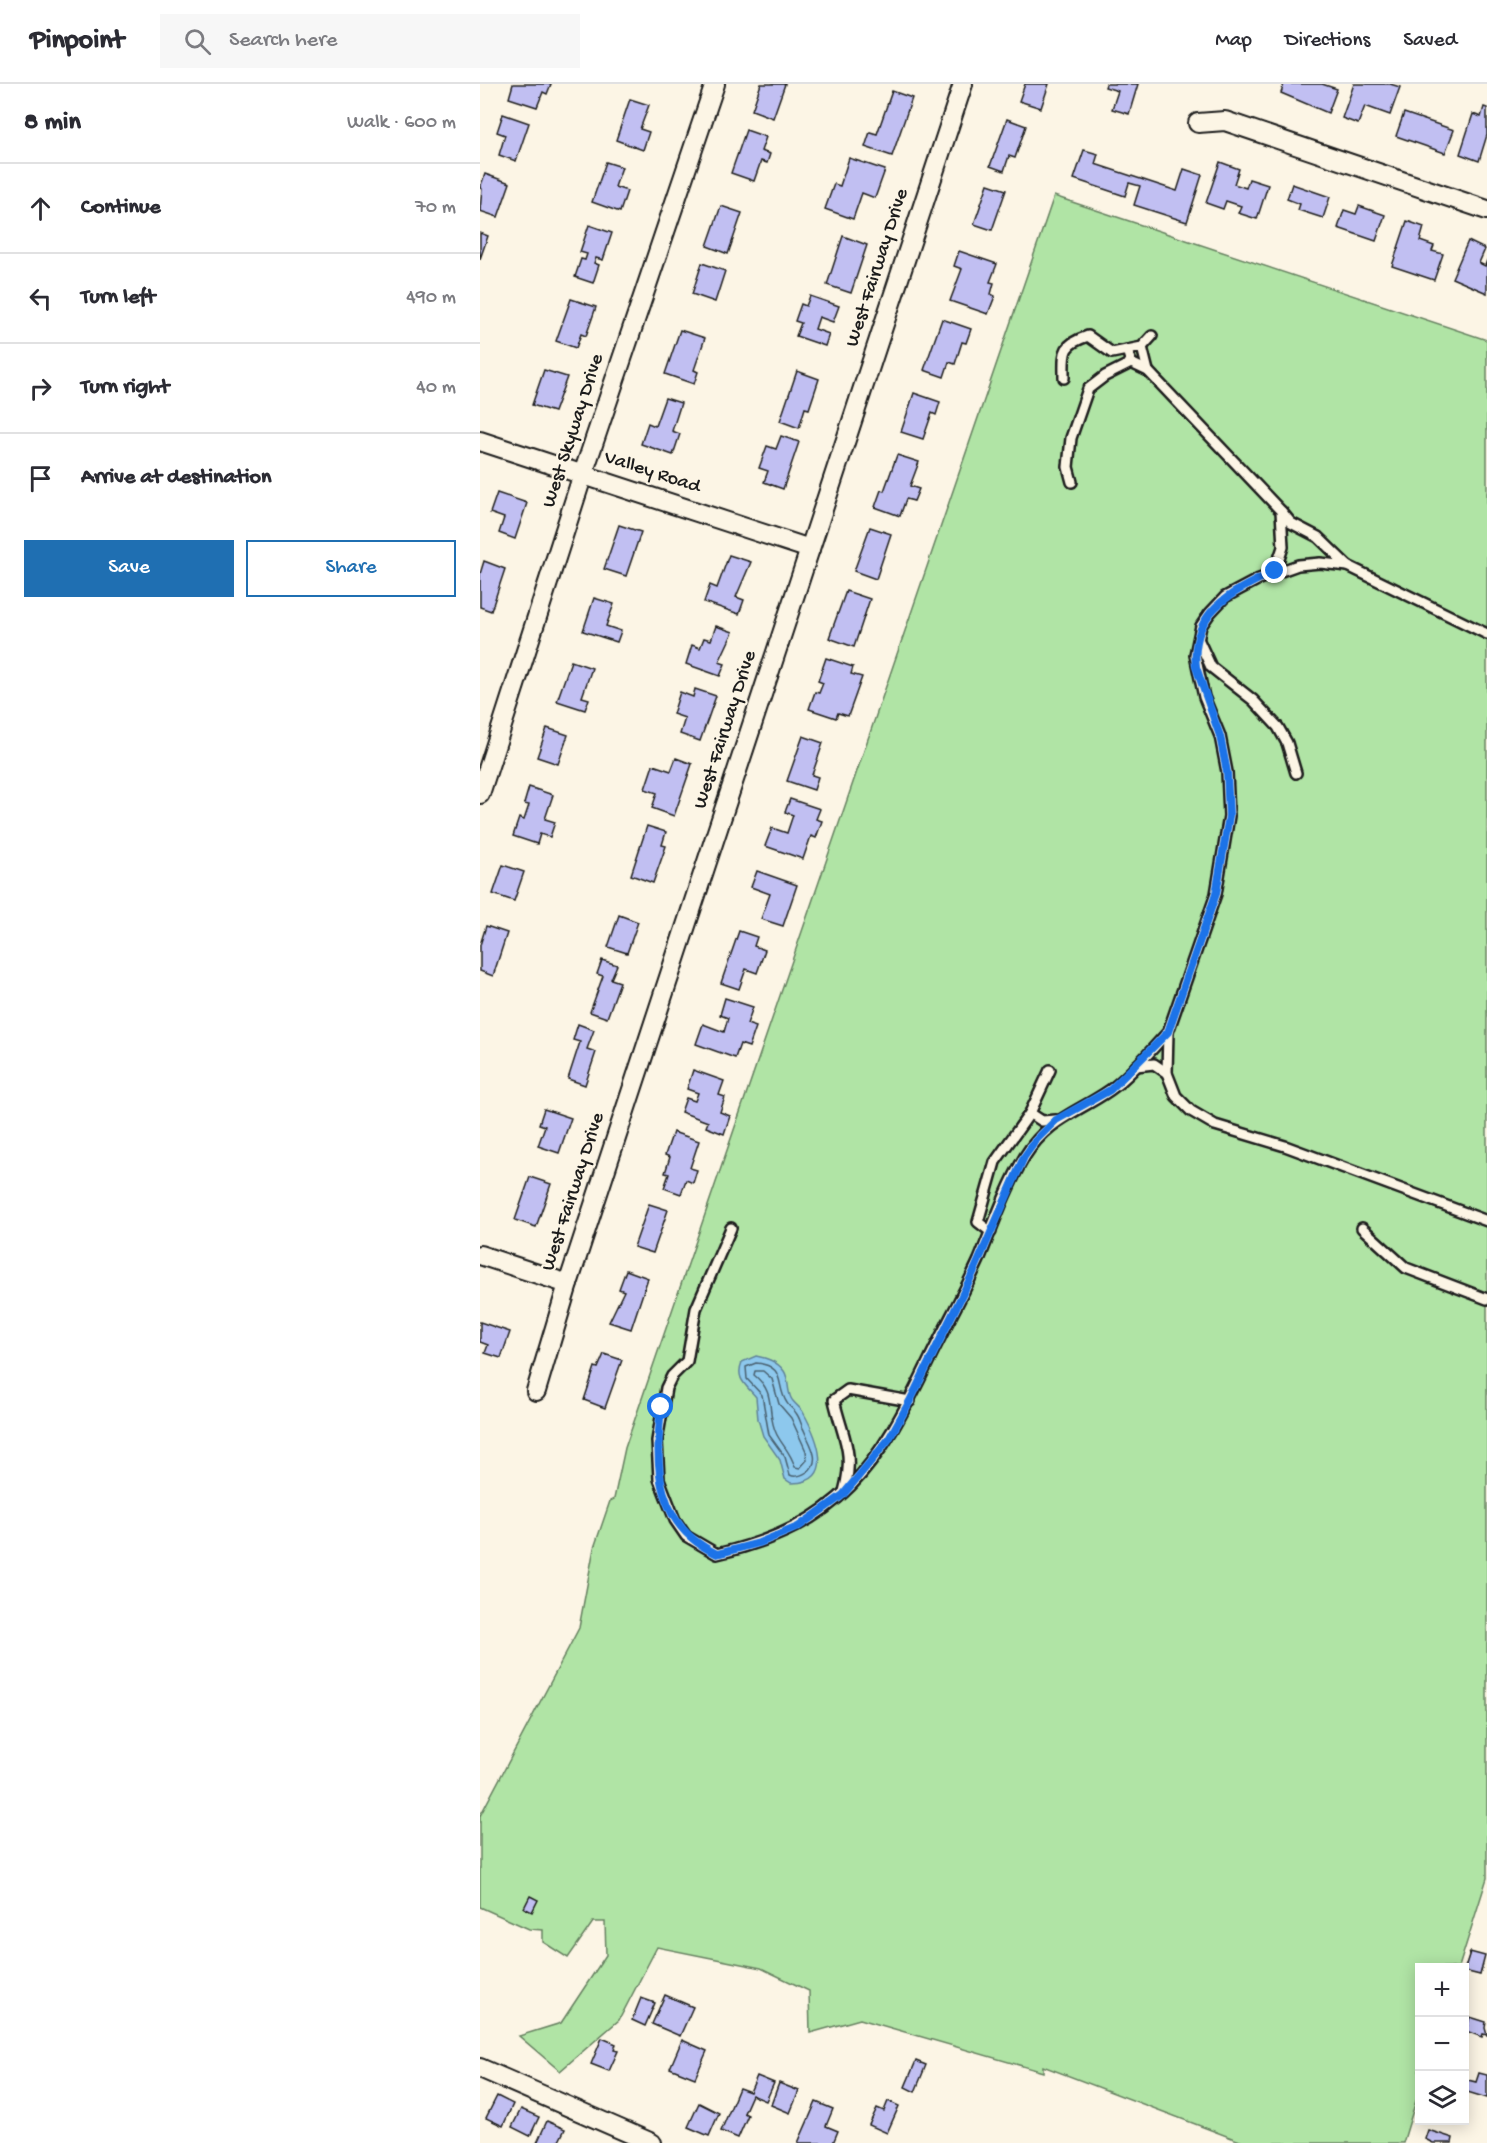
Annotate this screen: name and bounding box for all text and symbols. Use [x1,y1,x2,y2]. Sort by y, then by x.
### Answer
search box [160,14,580,68]
text: Pinpoint [30,25,124,58]
icon: search [181,25,214,58]
text: Search here [229,28,337,54]
text: Map [1215,29,1252,54]
text: Directions [1285,29,1370,54]
text: Saved [1403,29,1457,54]
text: 8 min [24,108,81,139]
text: Walk · 600 m [347,112,456,135]
street label: West Fairway Drive [842,185,915,350]
icon: ahead [24,192,57,225]
text: Continue [81,195,161,221]
text: 70 m [415,197,456,220]
icon: left [24,282,57,315]
text: Turn left [81,285,155,311]
text: 490 m [406,287,456,310]
street label: West Skyway Drive [538,351,610,511]
icon: right [24,372,57,405]
text: Turn right [81,375,169,401]
text: 40 m [416,377,456,400]
street label: Valley Road [600,446,705,500]
icon: arrive [24,462,57,495]
text: Arrive at destination [81,465,271,491]
button: Save [24,540,234,597]
button: Share [246,540,456,597]
route end [1261,557,1287,583]
street label: West Fairway Drive [690,647,763,812]
street label: West Fairway Drive [538,1109,611,1274]
route start [647,1393,673,1419]
map controls [1415,1963,1469,2125]
button: + [1415,1963,1469,2017]
button: − [1415,2017,1469,2071]
button: layers [1415,2071,1469,2125]

